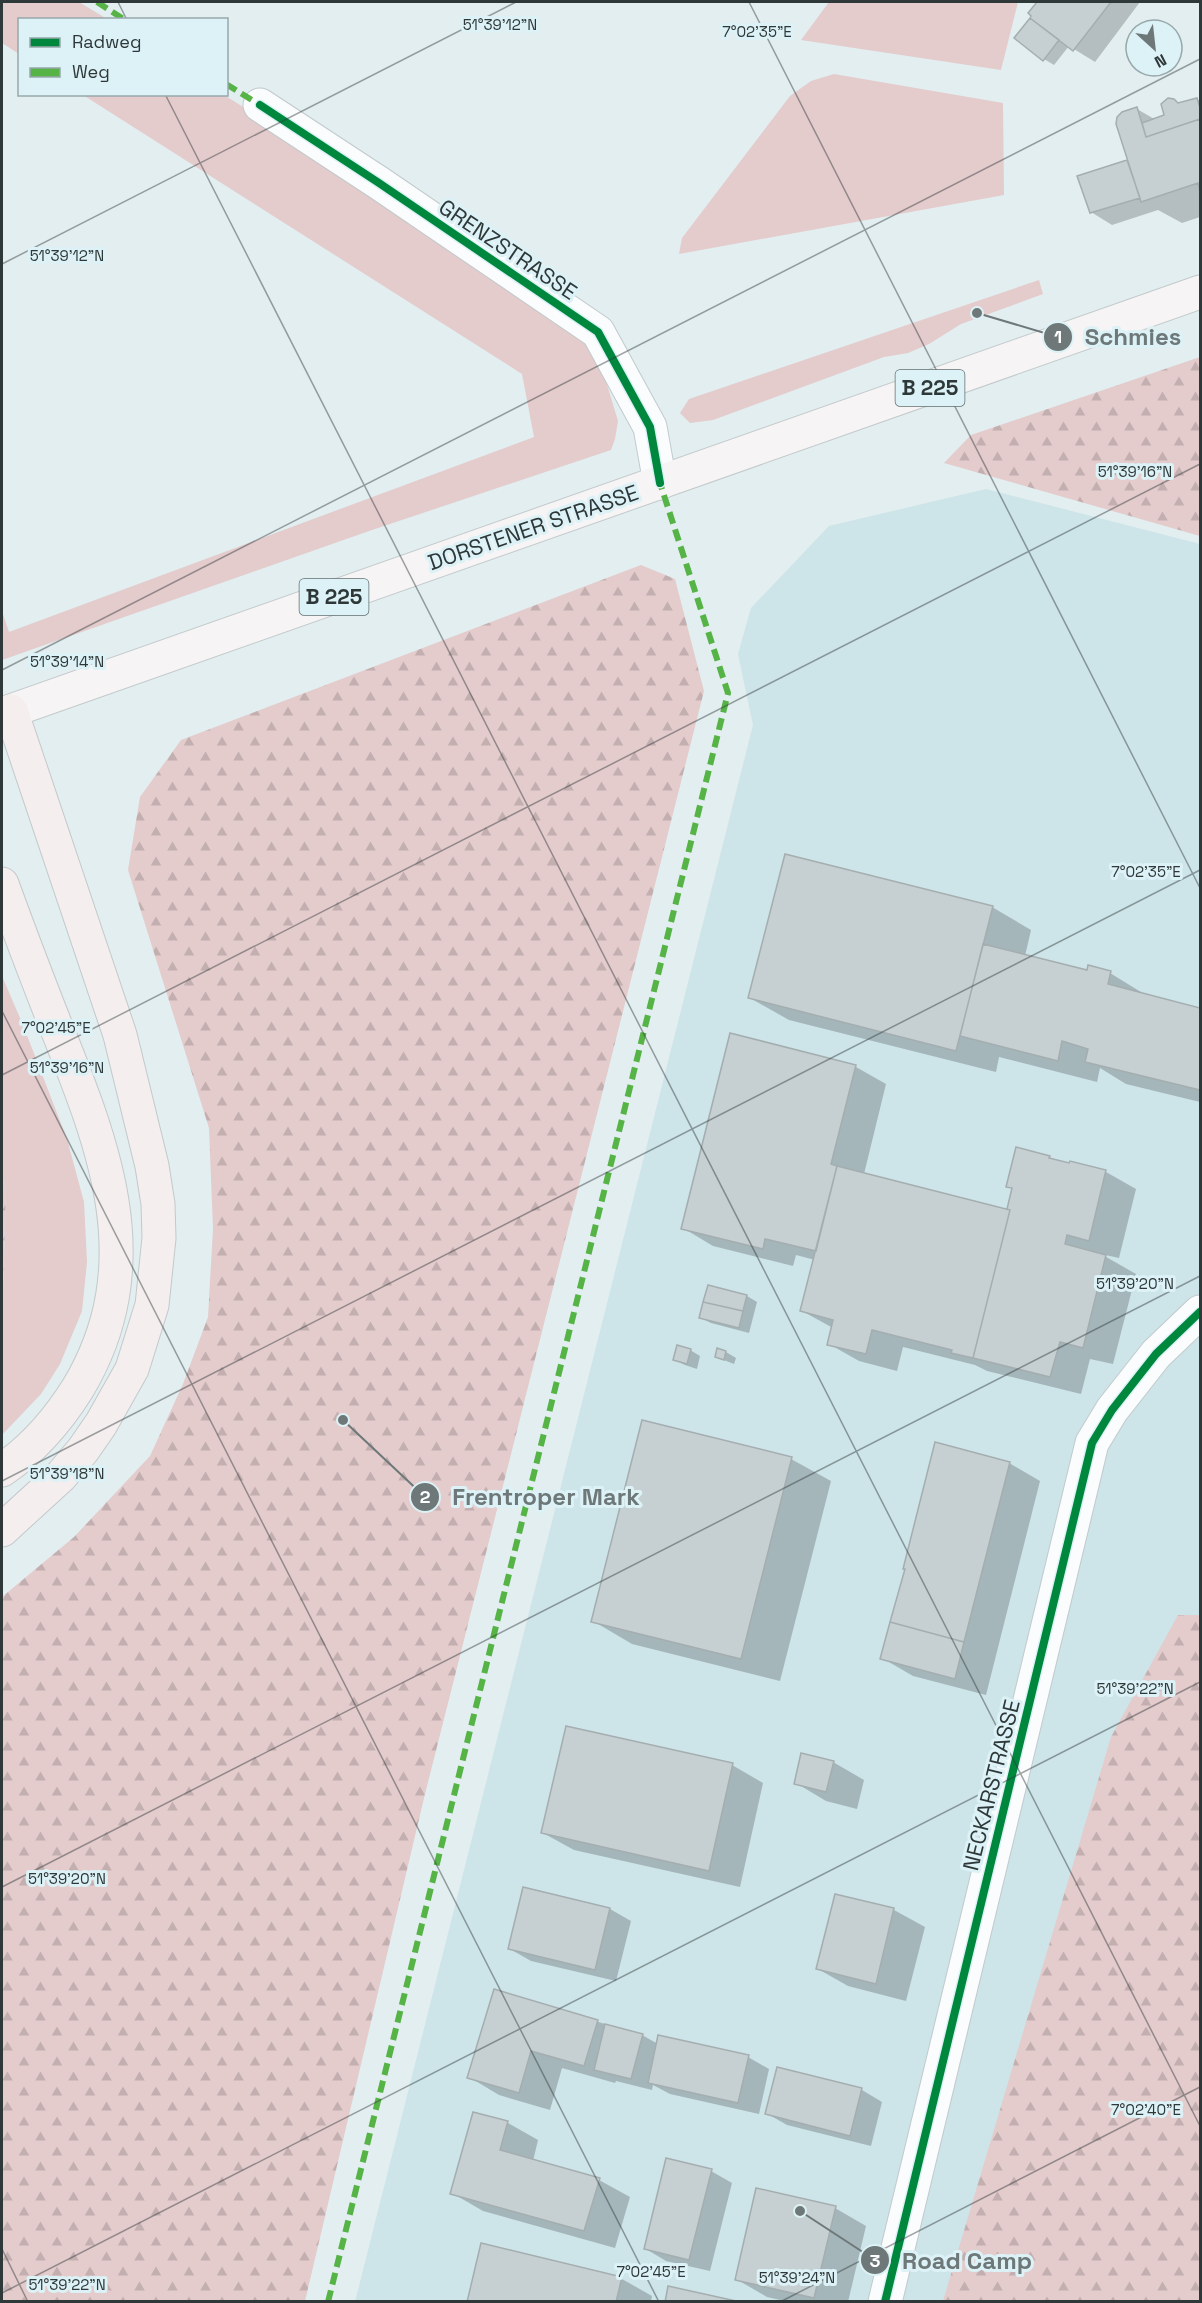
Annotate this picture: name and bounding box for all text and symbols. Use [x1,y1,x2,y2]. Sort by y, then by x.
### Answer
text: 51°39'12"N [463,15,537,34]
legend [18,18,228,96]
north arrow [1124,18,1184,78]
text: 7°02'35"E [722,22,792,41]
text: Radweg [72,30,142,53]
text: N [1151,49,1170,73]
text: Weg [72,60,110,83]
street label: GRENZSTRASSE [434,192,582,306]
text: 51°39'12"N [30,246,104,265]
callout: Schmies [1043,316,1193,358]
text: Schmies [1085,321,1181,352]
text: 1 [1054,325,1062,348]
road number: B 225 [896,370,964,406]
text: 51°39'16"N [1098,462,1172,481]
street label: DORSTENER STRASSE [424,478,642,576]
road number: B 225 [300,579,368,615]
text: 51°39'14"N [30,652,104,671]
text: 7°02'35"E [1111,862,1181,881]
text: 7°02'45"E [21,1018,91,1037]
text: 51°39'16"N [30,1058,104,1077]
text: 51°39'20"N [1096,1274,1174,1293]
text: 51°39'18"N [30,1464,104,1483]
callout: Frentroper Mark [410,1476,652,1518]
text: Frentroper Mark [452,1481,640,1512]
text: 2 [420,1485,431,1508]
text: 51°39'22"N [1096,1679,1174,1698]
street label: NECKARSTRASSE [956,1697,1026,1873]
text: 51°39'20"N [28,1869,106,1888]
text: 7°02'40"E [1111,2100,1181,2119]
callout: Road Camp [860,2239,1044,2281]
text: Road Camp [902,2245,1032,2276]
text: 3 [870,2249,881,2272]
text: 7°02'45"E [616,2262,686,2281]
text: 51°39'24"N [759,2268,835,2287]
text: 51°39'22"N [28,2275,106,2294]

